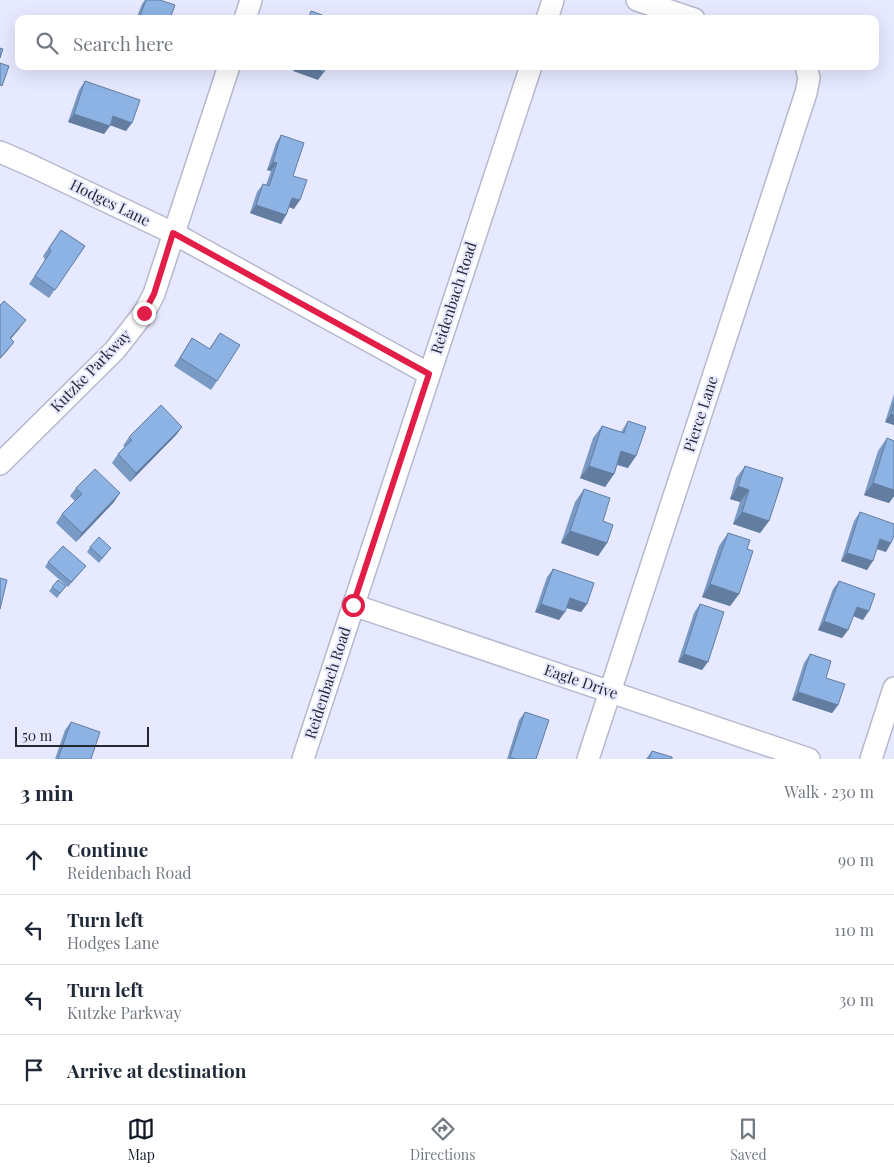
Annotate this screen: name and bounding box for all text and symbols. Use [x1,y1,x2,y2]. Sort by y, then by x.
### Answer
search box [15,15,879,70]
icon: search [33,29,61,57]
text: Search here [73,30,173,56]
street label: Hodges Lane [67,174,154,230]
street label: Reidenbach Road [425,239,481,356]
route end [133,302,156,325]
street label: Kutzke Parkway [46,324,135,416]
street label: Pierce Lane [678,373,722,454]
route start [342,594,365,617]
street label: Reidenbach Road [299,624,355,741]
street label: Eagle Drive [542,659,621,703]
scale bar [15,724,149,747]
text: 50 m [22,726,52,745]
text: 3 min [20,778,74,806]
text: Walk · 230 m [784,781,874,802]
text: Continue [67,836,148,862]
icon: ahead [20,846,48,874]
text: 90 m [838,849,874,870]
text: Reidenbach Road [67,862,192,883]
text: Turn left [67,906,144,932]
icon: left [20,916,48,944]
text: 110 m [834,919,874,940]
text: Hodges Lane [67,932,159,953]
text: Turn left [67,976,144,1002]
icon: left [20,986,48,1014]
text: 30 m [839,989,874,1010]
text: Kutzke Parkway [67,1002,181,1023]
icon: arrive [20,1056,48,1084]
text: Arrive at destination [67,1057,247,1083]
tab: Map [127,1115,155,1164]
tab: Directions [410,1115,476,1164]
tab: Saved [730,1115,767,1164]

